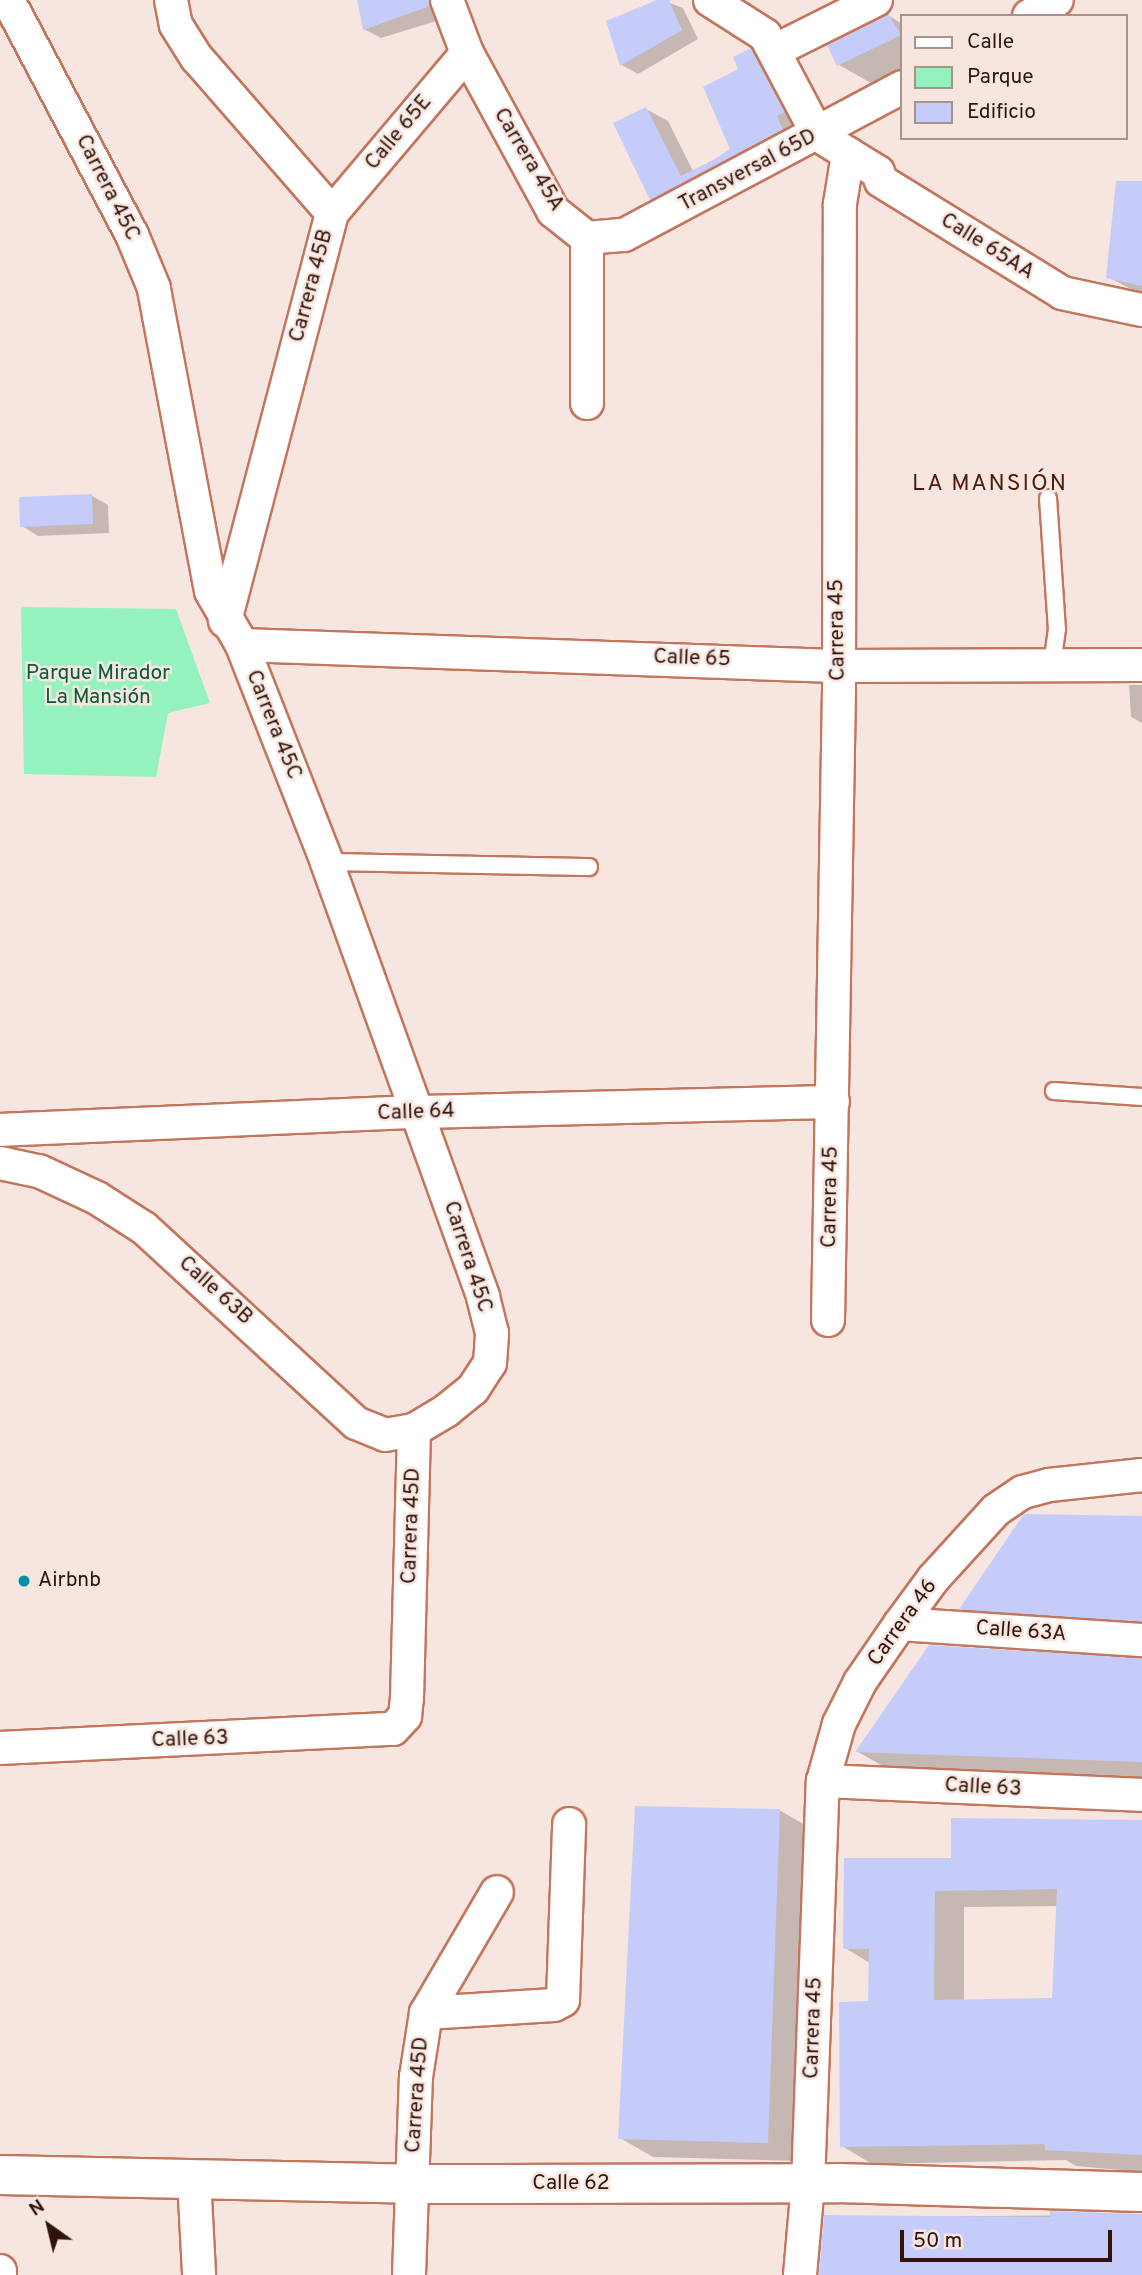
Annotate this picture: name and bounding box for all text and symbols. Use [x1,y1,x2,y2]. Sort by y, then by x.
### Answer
legend [900,14,1128,140]
text: Calle [967,29,1014,56]
text: Parque [967,64,1034,91]
street label: Calle 65E [360,90,438,176]
text: Edificio [967,99,1036,126]
street label: Carrera 45A [487,104,569,216]
street label: Transversal 65D [675,124,821,218]
street label: Carrera 45C [70,131,144,245]
street label: Calle 65AA [935,208,1039,286]
street label: Carrera 45B [285,227,339,345]
district label: LA MANSIÓN [913,471,1067,499]
street label: Carrera 45 [825,579,851,681]
street label: Calle 65 [653,645,731,673]
park label: Parque Mirador La Mansión [26,661,170,711]
street label: Carrera 45C [240,667,306,783]
street label: Calle 64 [377,1099,455,1127]
street label: Carrera 45 [818,1146,844,1248]
street label: Carrera 45C [437,1198,497,1316]
street label: Calle 63B [173,1251,257,1331]
street label: Carrera 45D [397,1467,427,1585]
place label: Airbnb [38,1568,101,1594]
marker: Airbnb [16,1573,32,1589]
street label: Carrera 46 [863,1575,943,1671]
street label: Calle 63A [975,1616,1067,1648]
street label: Calle 63 [151,1726,229,1754]
street label: Calle 63 [944,1773,1022,1803]
street label: Carrera 45 [800,1977,828,2079]
street label: Carrera 45D [401,2036,435,2154]
street label: Calle 62 [532,2171,610,2197]
north arrow [14,2191,84,2261]
text: N [25,2195,50,2222]
scale bar [904,2216,1116,2260]
text: 50 m [913,2228,962,2255]

